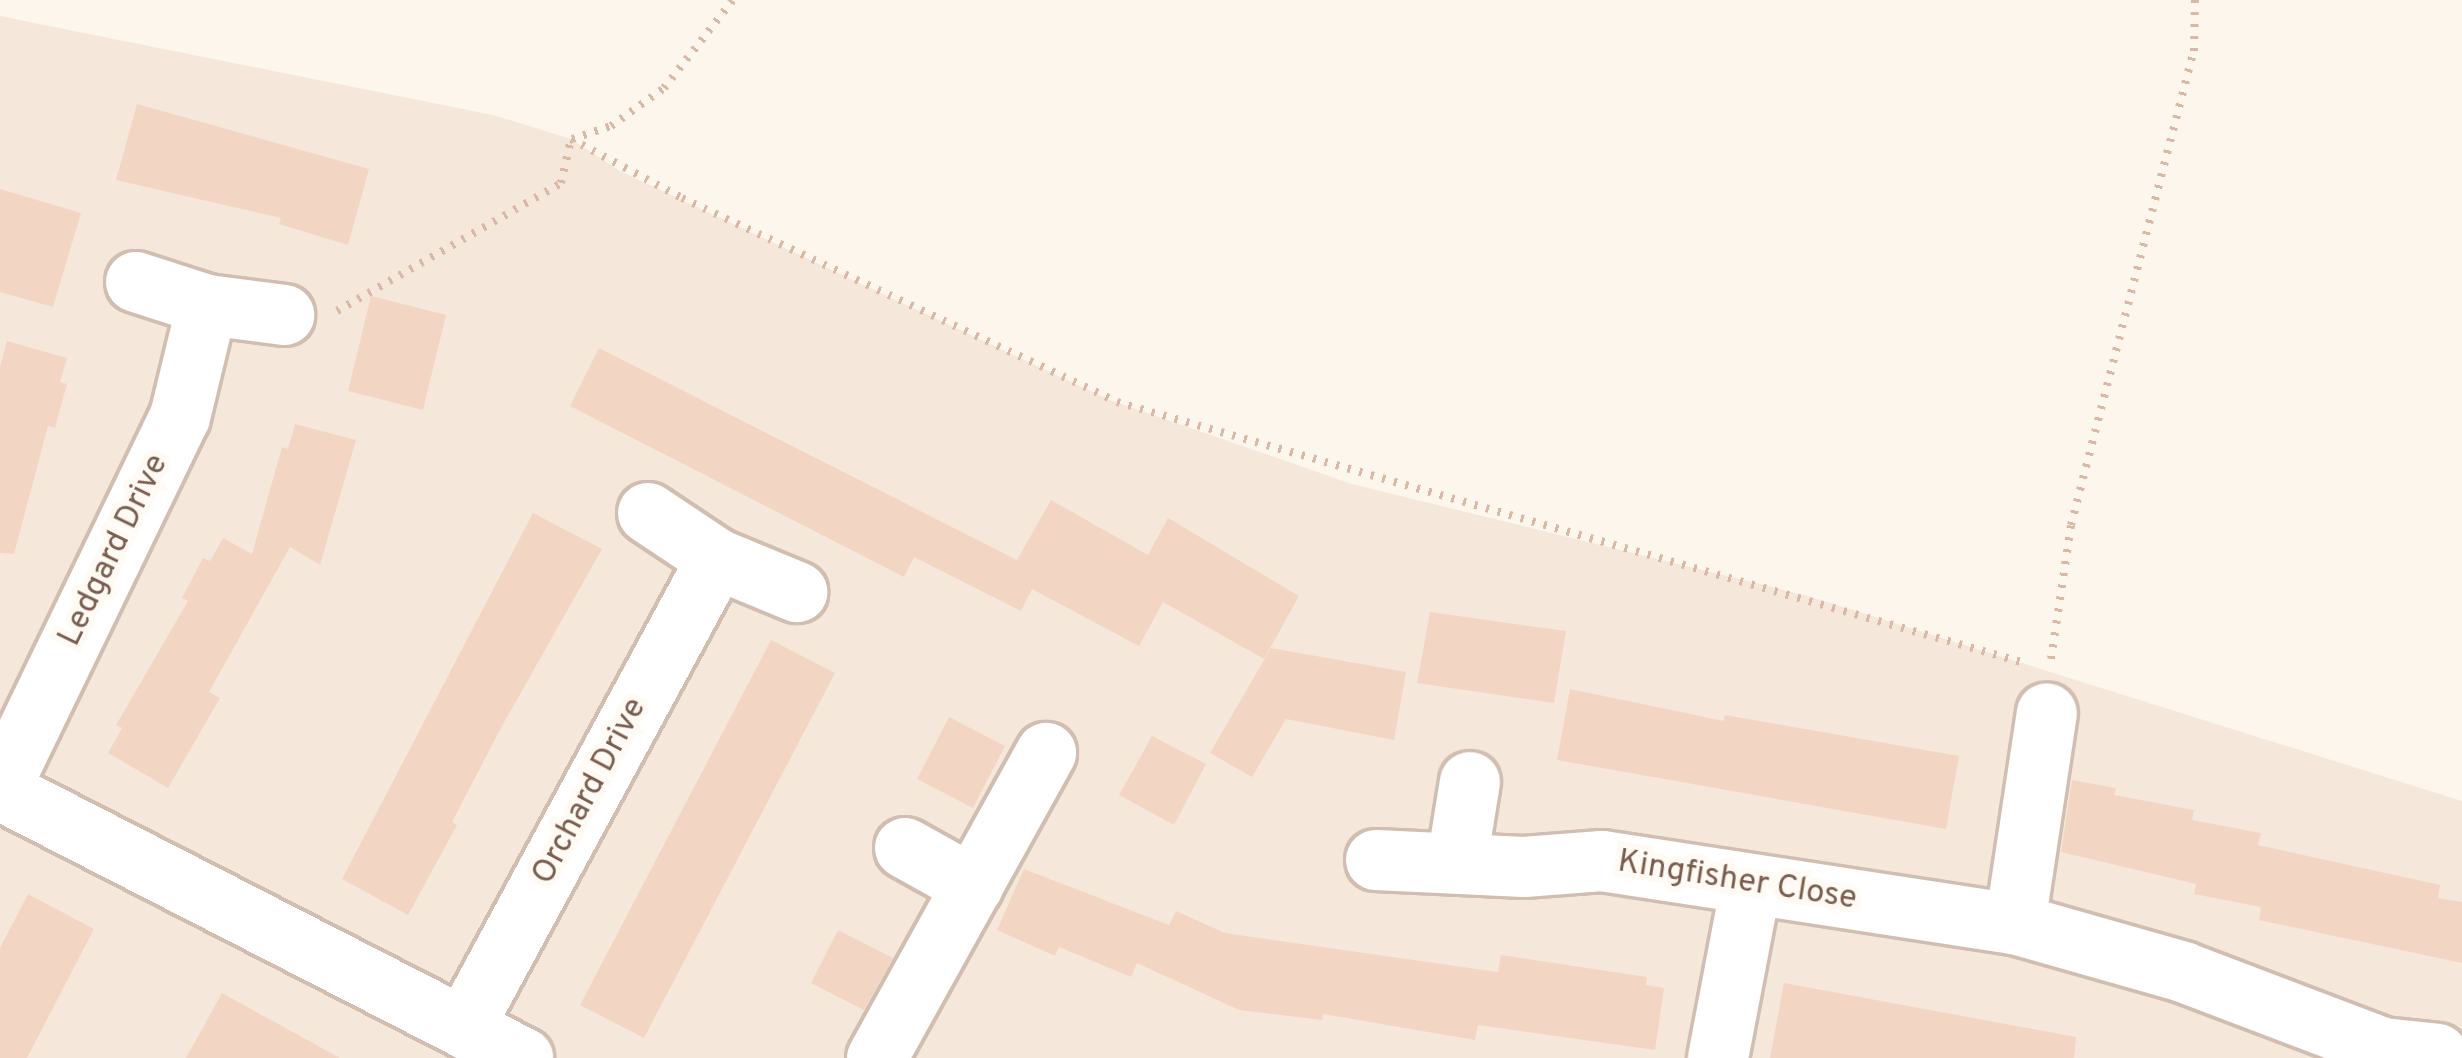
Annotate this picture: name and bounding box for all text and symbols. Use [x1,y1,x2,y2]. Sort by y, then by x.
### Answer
street label: Ledgard Drive [52,449,178,653]
street label: Orchard Drive [525,692,657,892]
street label: Kingfisher Close [1615,844,1859,920]

